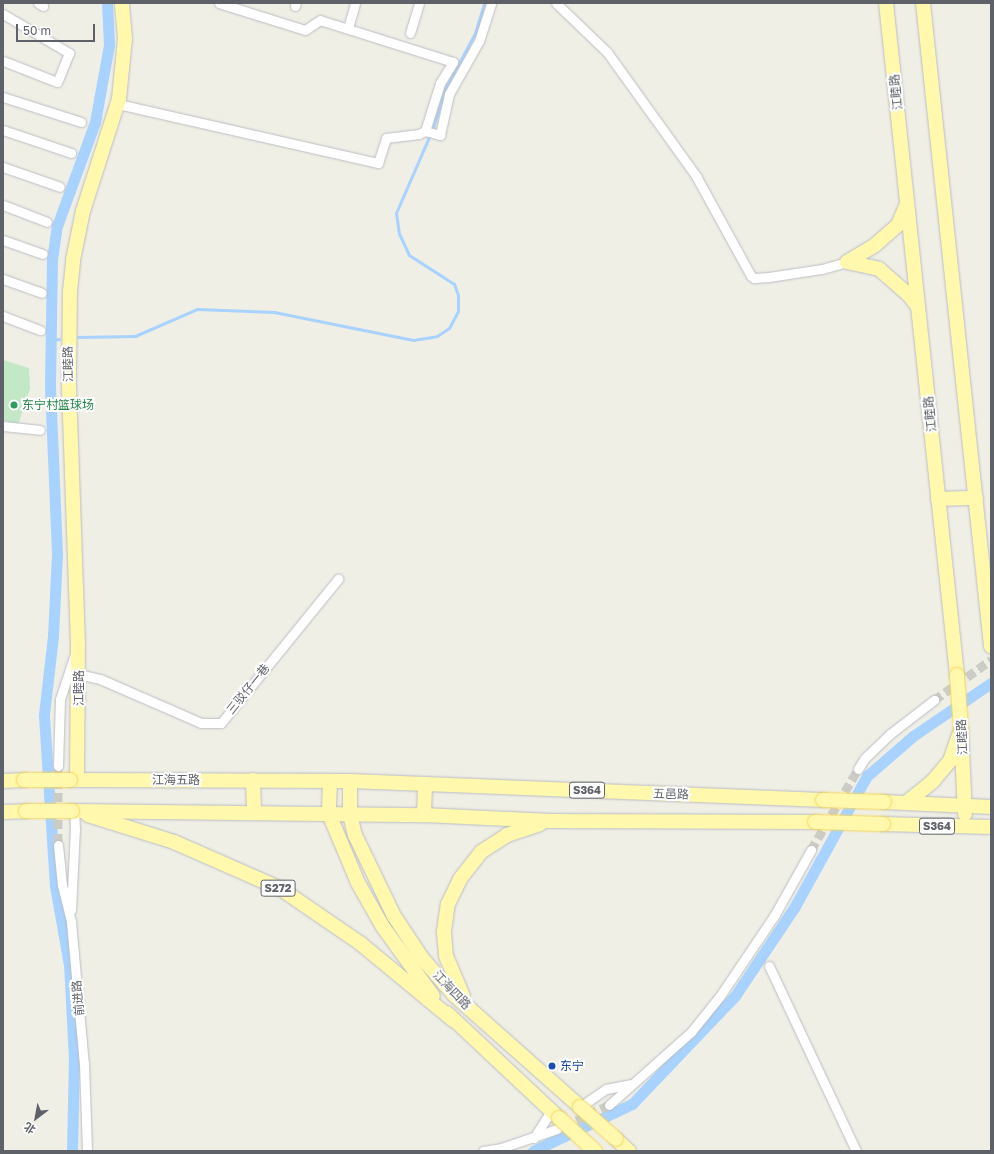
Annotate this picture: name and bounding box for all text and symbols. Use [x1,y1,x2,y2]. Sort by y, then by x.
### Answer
scale bar [18,16,97,42]
text: 50 m [23,23,51,38]
street label: 江睦路 [887,73,905,111]
street label: 江睦路 [60,346,76,382]
street label: 江睦路 [921,395,939,433]
place label: 东宁村篮球场 [22,398,94,412]
marker: 东宁村篮球场 [9,400,19,410]
street label: 三驳仔一巷 [224,661,272,717]
street label: 江睦路 [72,670,86,706]
street label: 江睦路 [954,719,970,755]
street label: 江海五路 [152,773,200,787]
road number: S364 [569,781,605,799]
street label: 五邑路 [653,786,689,802]
road number: S364 [919,817,955,835]
road number: S272 [260,879,296,897]
street label: 江海四路 [430,968,474,1012]
street label: 前进路 [69,979,87,1017]
place label: 东宁 [560,1059,584,1073]
marker: 东宁 [547,1061,557,1071]
north arrow [16,1098,56,1138]
text: 北 [21,1120,37,1137]

